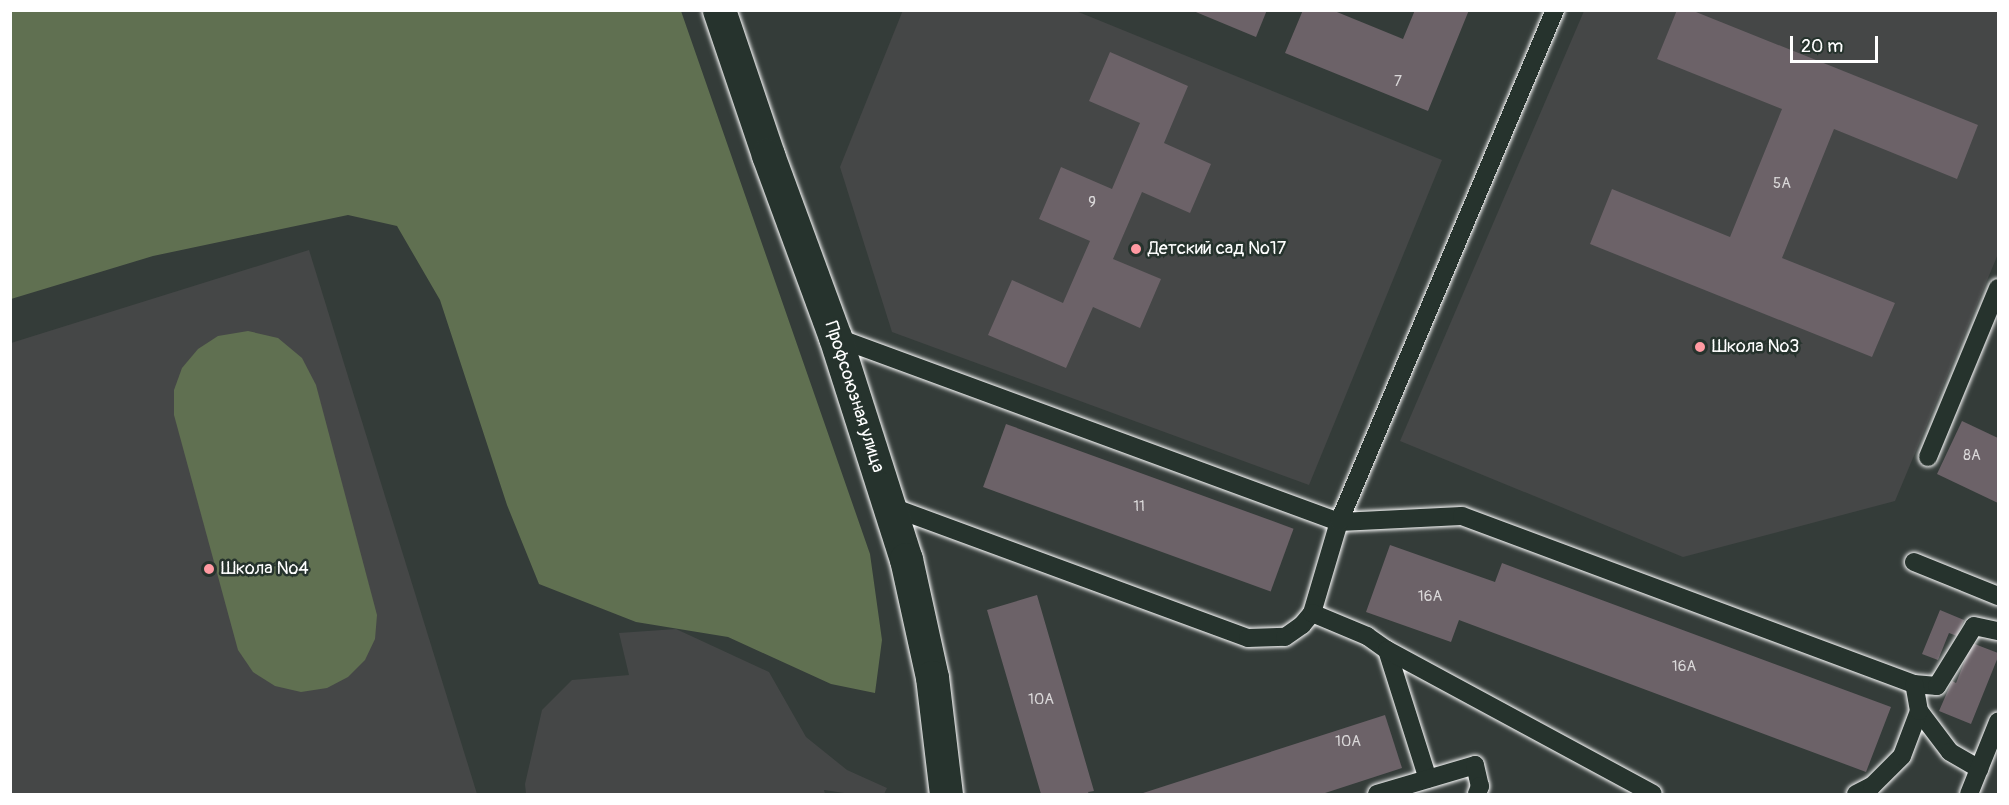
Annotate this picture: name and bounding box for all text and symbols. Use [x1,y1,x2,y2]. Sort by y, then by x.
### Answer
scale bar [1793,24,1882,62]
text: 20 m [1801,35,1843,58]
house number: 7 [1394,73,1402,91]
house number: 5А [1773,175,1791,193]
house number: 9 [1088,194,1096,212]
place label: Детский сад №17 [1148,238,1286,260]
marker: Детский сад №17 [1129,242,1143,256]
street label: Профсоюзная улица [819,319,889,475]
place label: Школа №3 [1712,336,1799,358]
marker: Школа №3 [1693,340,1707,354]
house number: 8А [1963,447,1981,465]
house number: 11 [1133,498,1145,516]
place label: Школа №4 [221,558,309,580]
marker: Школа №4 [202,562,216,576]
house number: 16А [1418,588,1442,606]
house number: 16А [1672,658,1696,676]
house number: 10А [1028,691,1054,709]
house number: 10А [1335,733,1361,751]

